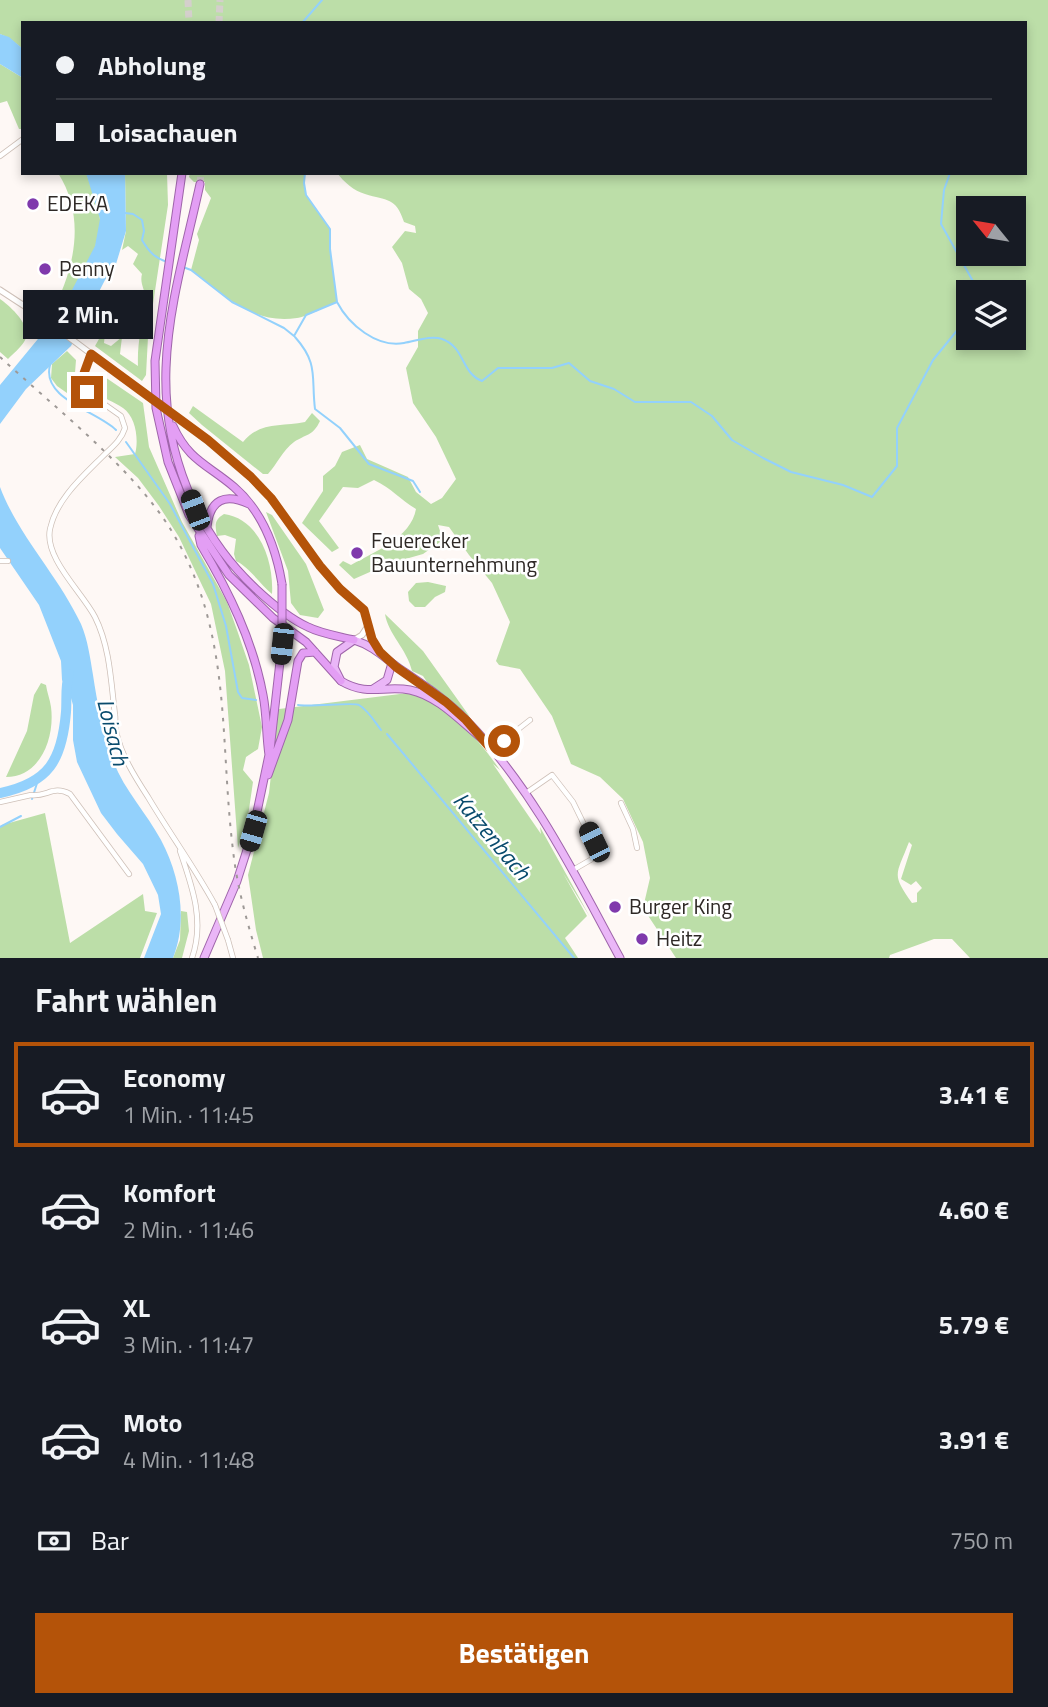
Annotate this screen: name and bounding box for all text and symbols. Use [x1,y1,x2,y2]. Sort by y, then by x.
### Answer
text: Abholung [98,46,206,85]
text: Loisachauen [98,113,238,152]
place label: EDEKA [47,187,109,219]
marker: EDEKA [25,196,41,212]
north arrow [956,196,1026,266]
map controls [956,196,1026,350]
place label: Penny [59,252,115,284]
marker: Penny [37,261,53,277]
button: layers [956,280,1026,350]
callout: 2 Min. [22,290,152,340]
text: 2 Min. [57,297,119,332]
route end [71,376,103,408]
car [178,487,213,533]
place label: Feuerecker Bauunternehmung [371,524,537,580]
marker: Feuerecker Bauunternehmung [349,545,365,561]
car [270,622,295,666]
water label: Loisach [88,695,139,770]
route start [488,725,520,757]
water label: Katzenbach [445,784,540,888]
car [238,808,269,854]
car [576,819,613,865]
place label: Burger King [629,890,732,922]
marker: Burger King [607,899,623,915]
place label: Heitz [656,922,702,954]
marker: Heitz [634,931,650,947]
text: Fahrt wählen [35,976,218,1024]
text: Economy [123,1058,225,1097]
icon: car [39,1063,102,1126]
text: 3.41 € [938,1075,1009,1114]
text: 1 Min. · 11:45 [123,1097,254,1132]
text: Komfort [123,1173,216,1212]
icon: car [39,1178,102,1241]
text: 4.60 € [938,1190,1009,1229]
text: 2 Min. · 11:46 [123,1212,254,1247]
text: XL [123,1288,150,1327]
icon: car [39,1293,102,1356]
text: 5.79 € [938,1305,1009,1344]
text: 3 Min. · 11:47 [123,1327,254,1362]
text: Moto [123,1403,182,1442]
icon: car [39,1408,102,1471]
text: 3.91 € [938,1420,1009,1459]
text: 4 Min. · 11:48 [123,1442,254,1477]
text: Bar [91,1521,129,1560]
icon: cash [35,1522,73,1560]
text: 750 m [950,1523,1013,1558]
button: Bestätigen [35,1613,1013,1693]

